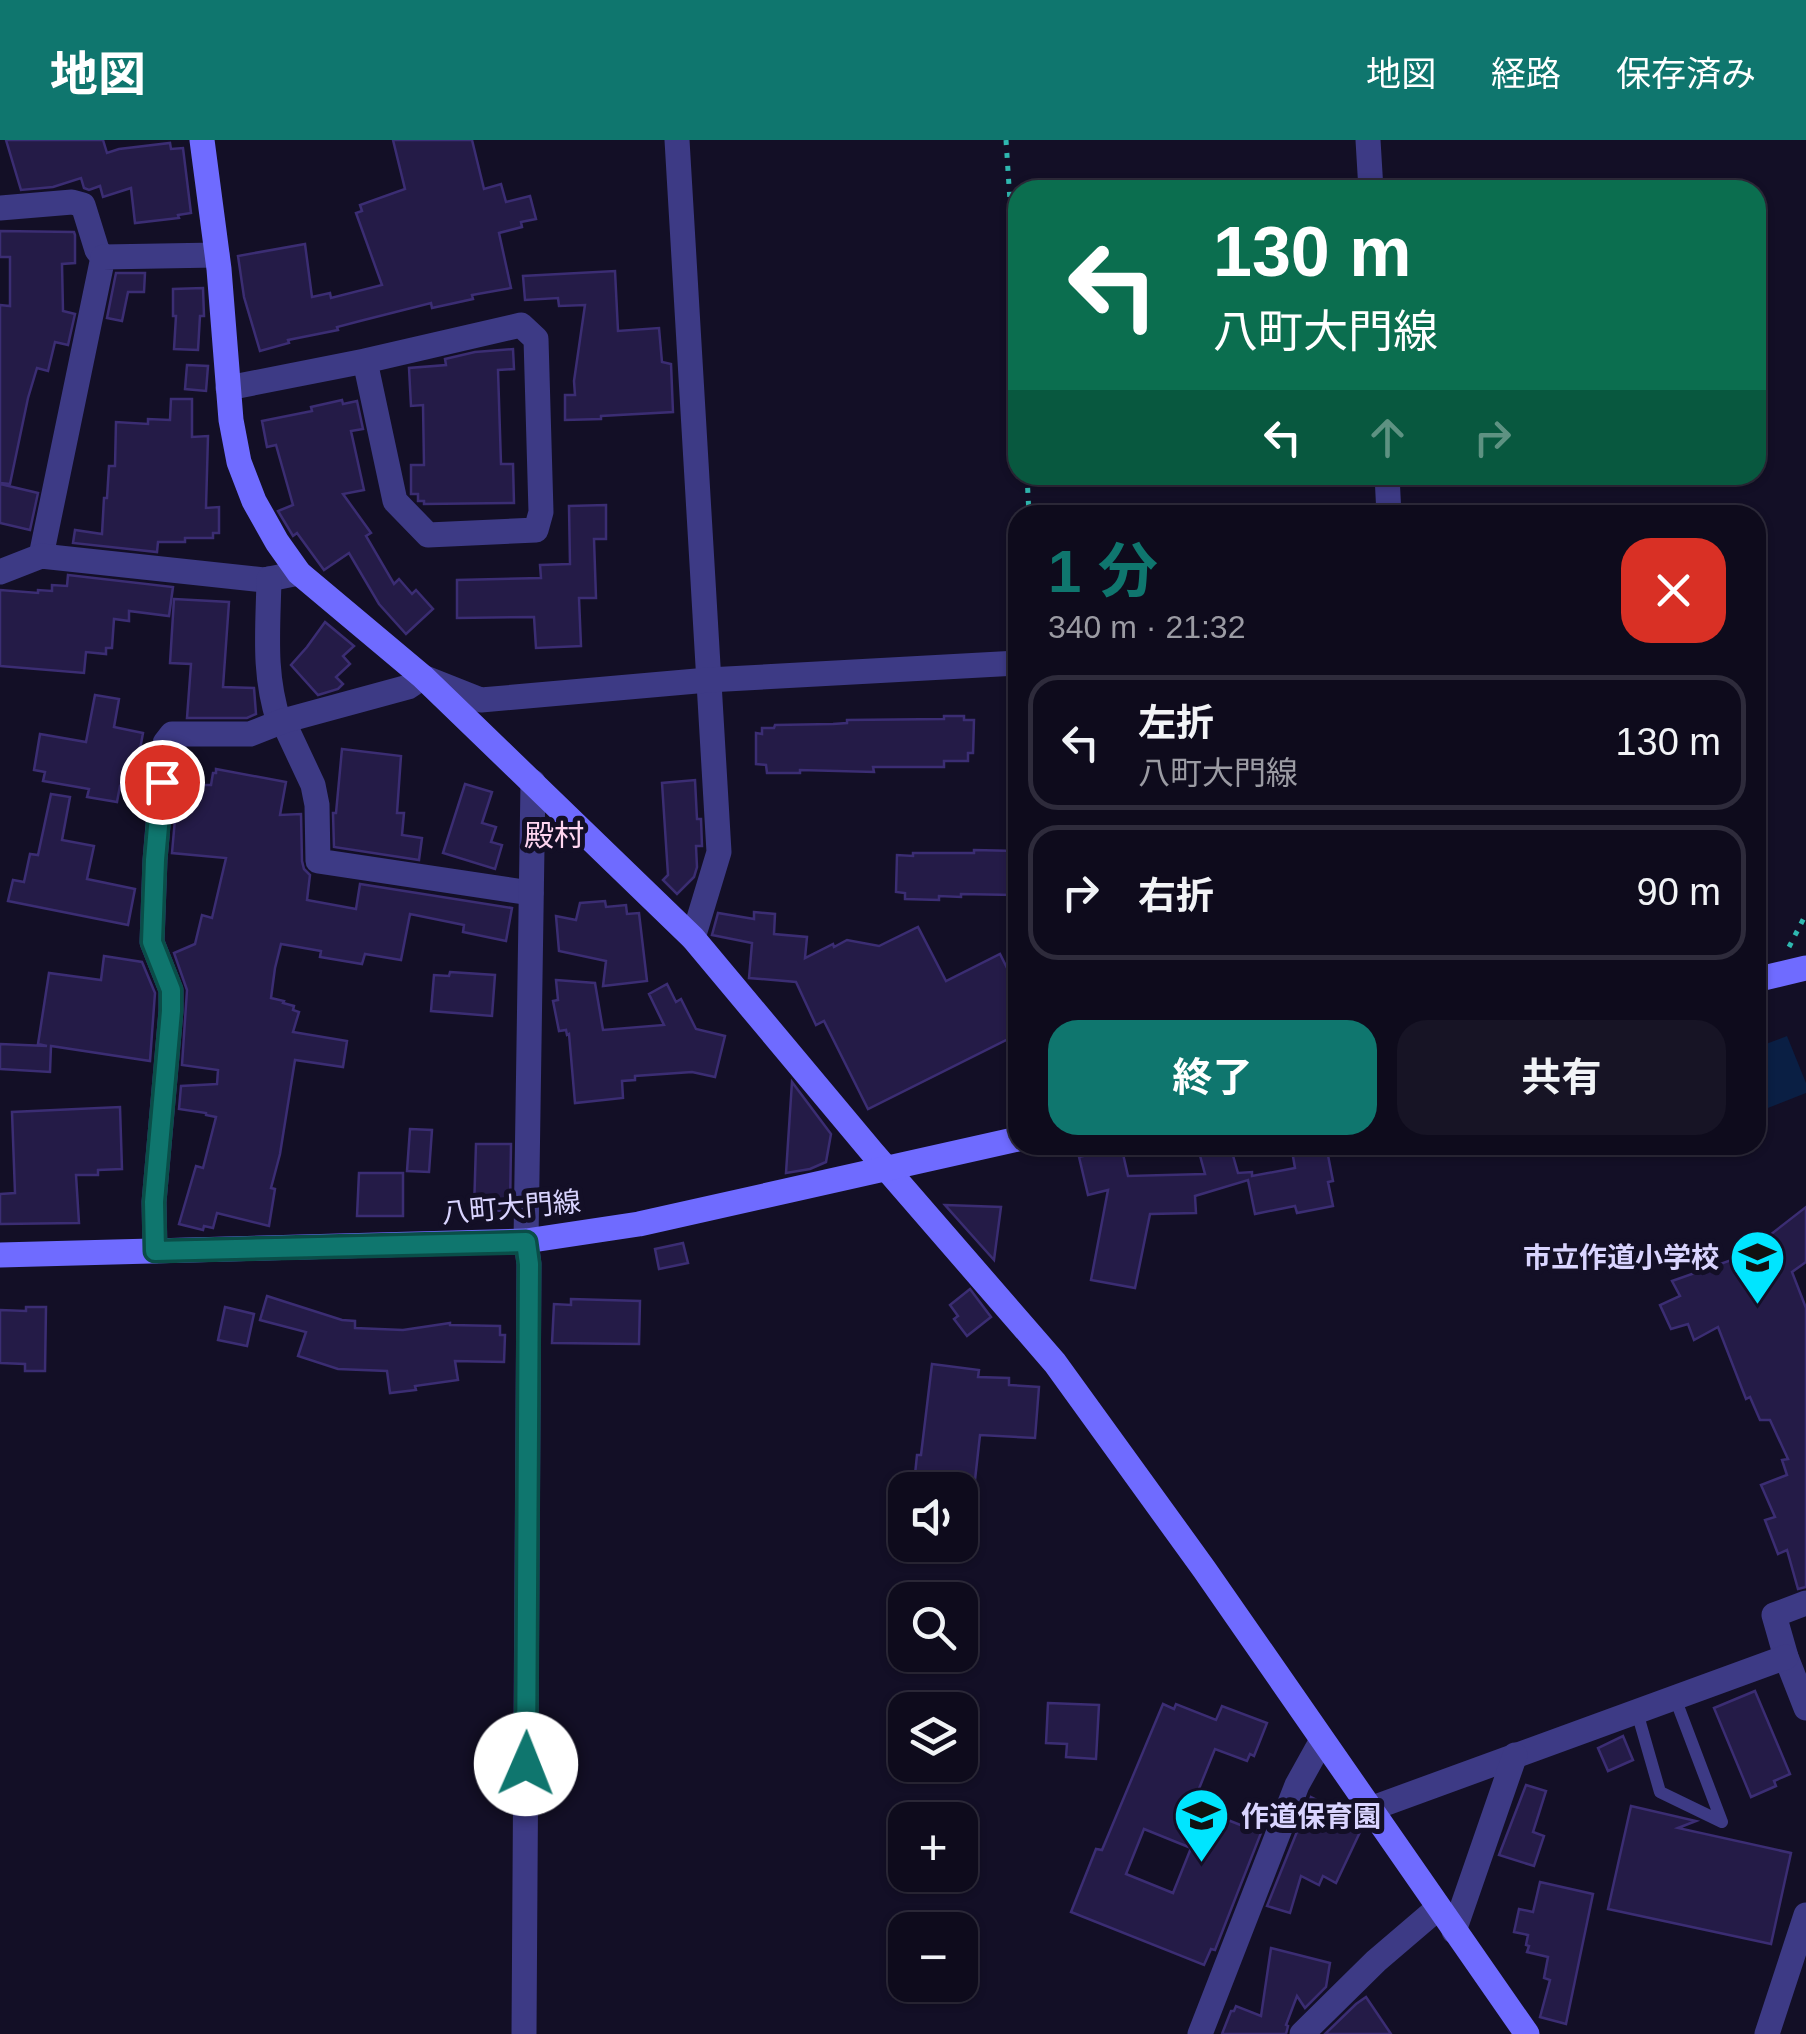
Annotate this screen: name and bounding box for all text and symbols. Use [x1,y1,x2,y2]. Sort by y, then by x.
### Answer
text: 地図 [50,48,146,101]
text: 地図 [1366,54,1436,93]
text: 経路 [1491,54,1561,93]
text: 保存済み [1616,54,1756,93]
text: 130 m [1213,213,1411,291]
icon: left [1048,220,1178,350]
text: 八町大門線 [1213,306,1438,357]
icon: left [1255,410,1310,465]
icon: ahead [1360,410,1415,465]
icon: right [1465,410,1520,465]
text: 1 分 [1048,538,1158,605]
button: close [1621,538,1726,643]
text: 340 m · 21:32 [1048,609,1245,645]
text: 左折 [1138,702,1214,744]
icon: left [1053,715,1108,770]
text: 130 m [1615,721,1721,763]
pin [120,740,205,825]
icon: arrive [135,755,190,810]
text: 八町大門線 [1138,755,1298,791]
district label: 殿村 [524,819,584,852]
icon: right [1053,865,1108,920]
text: 90 m [1637,871,1721,913]
text: 右折 [1138,875,1214,917]
button: 終了 [1048,1020,1377,1135]
button: 共有 [1397,1020,1726,1135]
street label: 八町大門線 [440,1186,582,1229]
school or university icon: 市立作道小学校 [1728,1227,1788,1306]
place label: 市立作道小学校 [1523,1242,1719,1273]
map controls [888,1472,978,2002]
button: sound [888,1472,978,1562]
button: search [888,1582,978,1672]
button: layers [888,1692,978,1782]
position arrow [474,1712,578,1816]
school or university icon: 作道保育園 [1172,1786,1232,1865]
place label: 作道保育園 [1241,1801,1381,1832]
button: + [888,1802,978,1892]
button: − [888,1912,978,2002]

